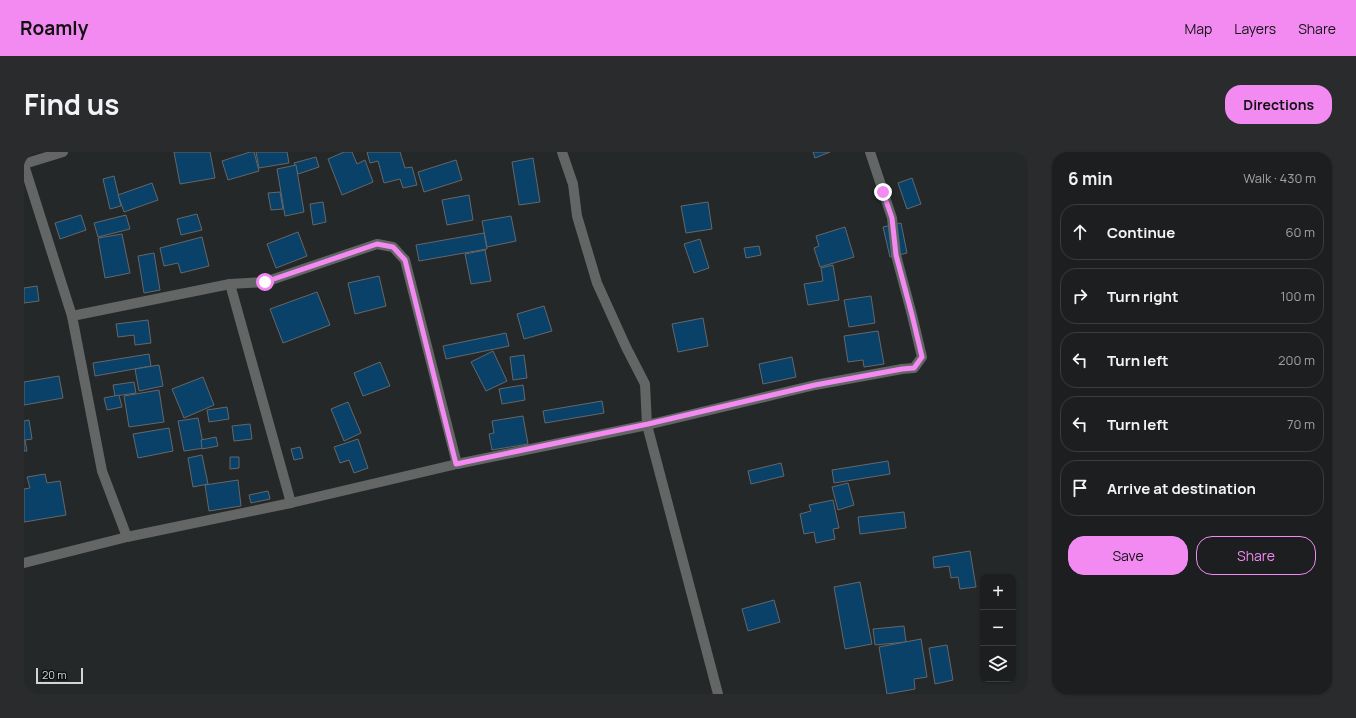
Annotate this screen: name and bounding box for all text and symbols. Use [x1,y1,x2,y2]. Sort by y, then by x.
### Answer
text: Roamly [20,15,88,41]
text: Map [1184,19,1212,38]
text: Layers [1234,19,1276,38]
text: Share [1298,19,1336,38]
text: Find us [24,85,119,123]
button: Directions [1225,85,1332,124]
text: 6 min [1068,167,1113,190]
text: Walk · 430 m [1243,169,1316,187]
route end [874,183,892,201]
icon: ahead [1069,221,1091,243]
text: Continue [1107,222,1175,243]
text: 60 m [1285,223,1315,241]
route start [256,273,274,291]
icon: right [1069,285,1091,307]
text: Turn right [1107,286,1178,307]
text: 100 m [1280,287,1315,305]
icon: left [1069,349,1091,371]
text: Turn left [1107,350,1169,371]
text: 200 m [1278,351,1315,369]
icon: left [1069,413,1091,435]
text: Turn left [1107,414,1169,435]
text: 70 m [1287,415,1315,433]
icon: arrive [1069,477,1091,499]
text: Arrive at destination [1107,478,1256,499]
button: Save [1068,536,1188,575]
button: Share [1196,536,1316,575]
map controls [980,574,1016,682]
button: + [980,574,1016,610]
button: − [980,610,1016,646]
button: layers [980,646,1016,682]
scale bar [36,666,83,685]
text: 20 m [42,667,67,682]

